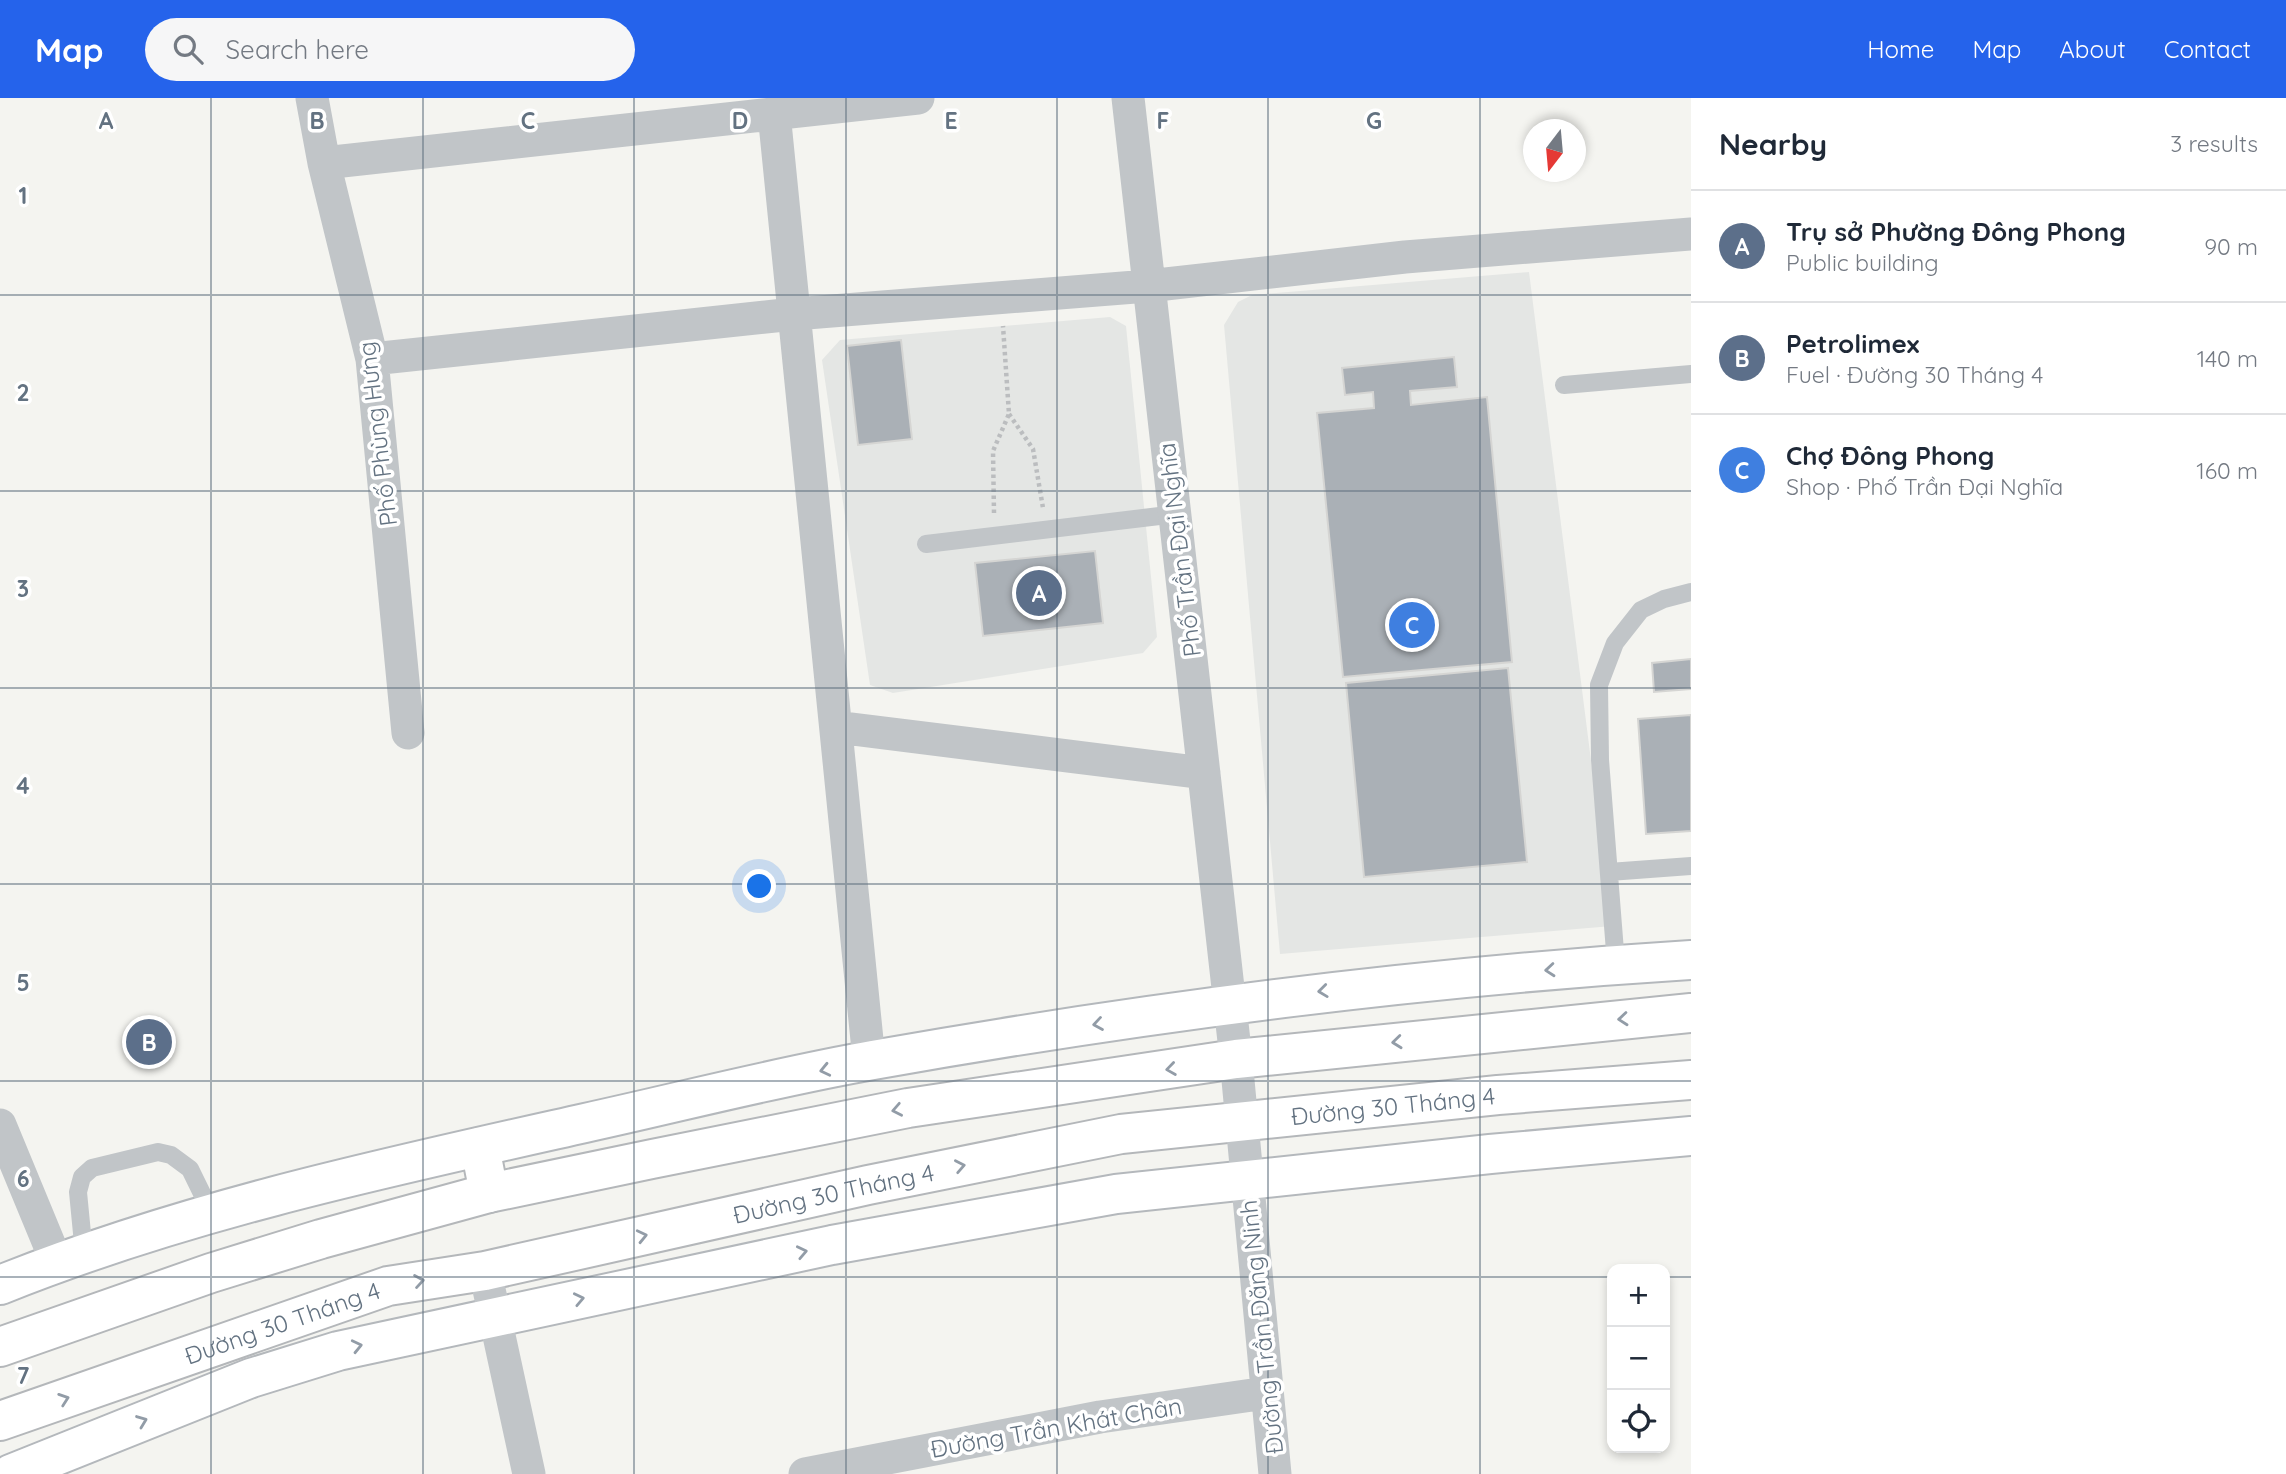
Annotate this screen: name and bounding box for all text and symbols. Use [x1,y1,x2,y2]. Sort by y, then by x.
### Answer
search box [145,18,635,81]
text: Map [35,29,103,70]
icon: search [169,30,207,68]
text: Search here [225,33,369,66]
text: Home [1867,34,1934,64]
text: Map [1972,34,2021,64]
text: About [2059,34,2126,64]
text: Contact [2164,34,2251,64]
text: A [99,106,114,135]
text: B [309,106,325,135]
text: C [521,106,535,135]
text: D [732,106,748,135]
text: E [944,106,958,135]
text: F [1157,106,1169,135]
text: G [1366,106,1382,135]
north arrow [1523,119,1586,182]
text: Nearby [1719,125,1827,163]
text: 3 results [2170,129,2258,158]
text: 1 [19,181,27,210]
text: Trụ sở Phường Đông Phong [1786,215,2126,248]
text: A [1735,232,1749,261]
text: 90 m [2204,232,2258,261]
text: Public building [1786,248,1939,277]
text: Petrolimex [1786,327,1919,360]
street label: Phố Phùng Hưng [351,340,403,528]
text: B [1734,344,1750,373]
text: 140 m [2197,344,2258,373]
text: Fuel · Đường 30 Tháng 4 [1786,360,2044,389]
text: 2 [16,378,30,407]
text: Chợ Đông Phong [1786,439,1994,472]
street label: Phố Trần Đại Nghĩa [1151,441,1207,659]
text: C [1735,456,1749,485]
text: 160 m [2196,456,2258,485]
text: Shop · Phố Trần Đại Nghĩa [1786,472,2063,501]
pin: A [1016,567,1062,619]
text: 3 [17,574,29,603]
pin: C [1389,599,1435,651]
text: 4 [16,771,30,800]
your location [742,869,776,903]
one-way arrow [1544,962,1555,977]
text: 5 [16,968,30,997]
one-way arrow [1317,984,1329,999]
one-way arrow [1617,1011,1628,1026]
pin: B [126,1016,172,1068]
one-way arrow [1092,1016,1104,1031]
one-way arrow [1391,1034,1402,1049]
one-way arrow [1165,1061,1177,1076]
one-way arrow [820,1062,832,1076]
street label: Đường 30 Tháng 4 [1289,1080,1496,1131]
one-way arrow [892,1102,904,1117]
street label: Đường 30 Tháng 4 [730,1157,937,1230]
one-way arrow [954,1160,966,1175]
text: 6 [17,1164,29,1193]
street label: Đường Trần Đăng Ninh [1233,1199,1289,1455]
one-way arrow [636,1229,648,1244]
one-way arrow [796,1245,808,1260]
map controls [1607,1264,1670,1453]
button: + [1607,1264,1670,1327]
one-way arrow [414,1274,425,1289]
street label: Đường 30 Tháng 4 [181,1275,384,1371]
one-way arrow [573,1293,585,1307]
button: − [1607,1327,1670,1390]
one-way arrow [351,1340,363,1354]
text: 7 [17,1361,30,1390]
street label: Đường Trần Khát Chân [928,1390,1184,1464]
button: locate [1607,1390,1670,1453]
one-way arrow [58,1393,70,1407]
one-way arrow [135,1415,147,1429]

